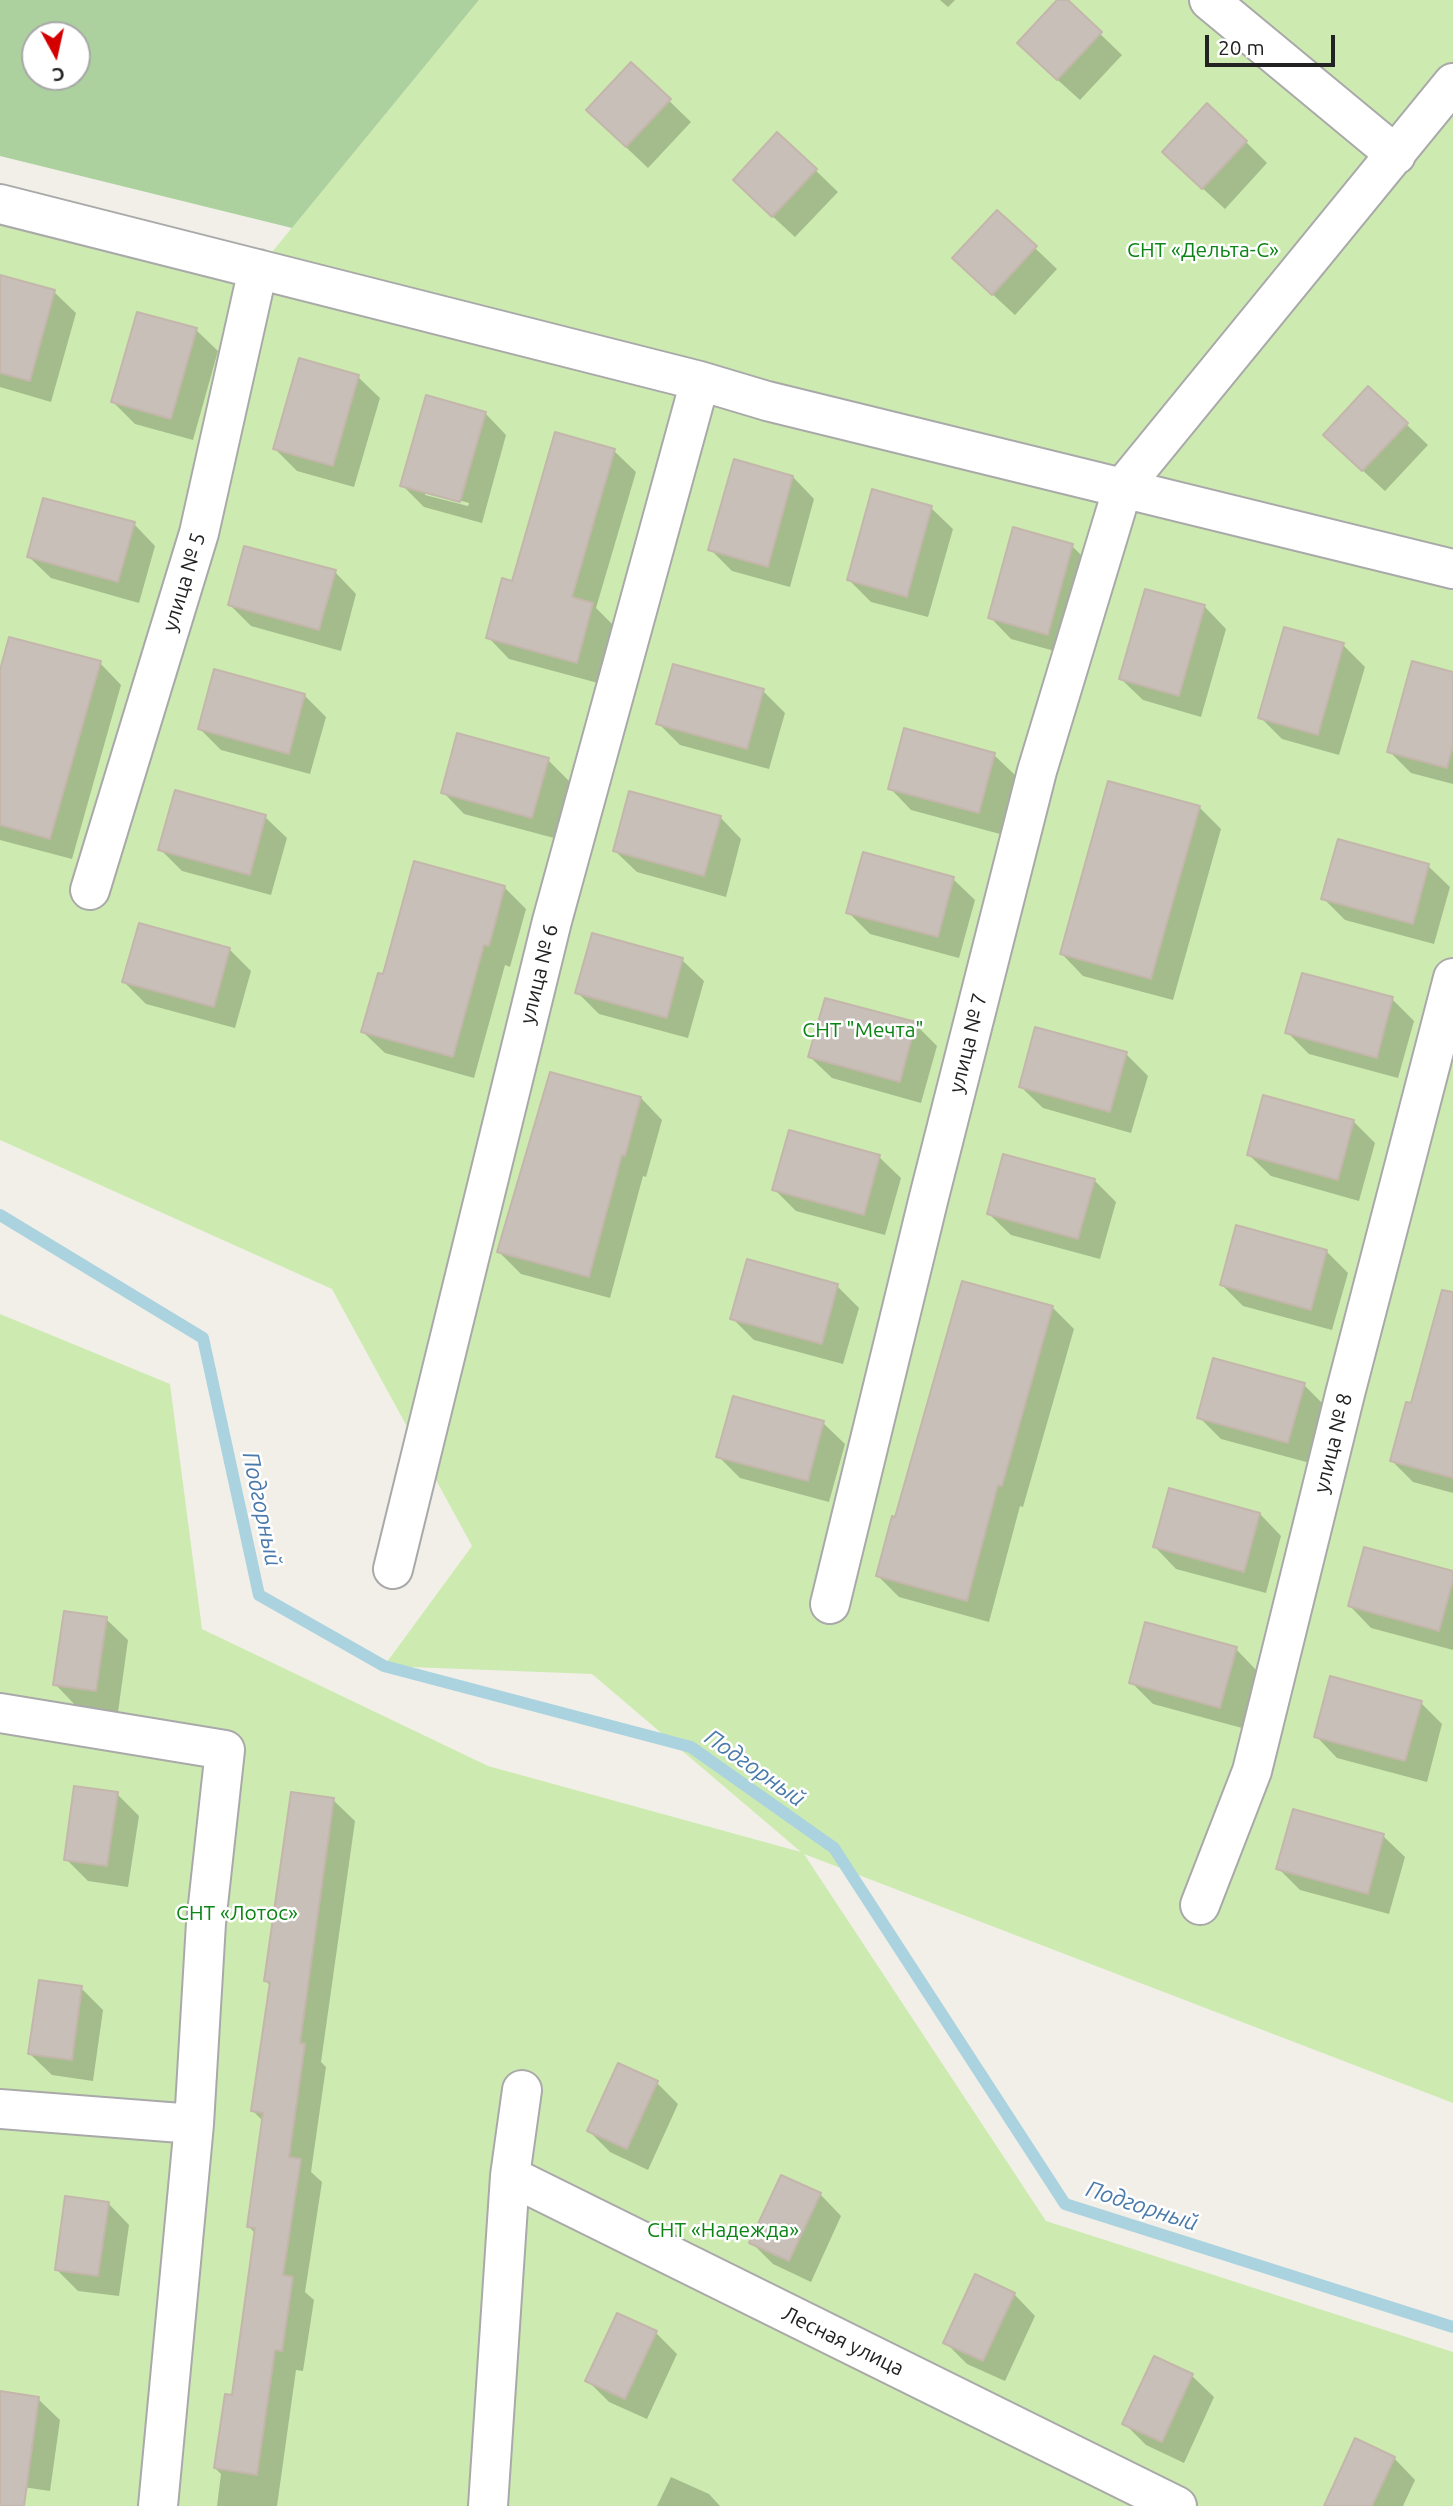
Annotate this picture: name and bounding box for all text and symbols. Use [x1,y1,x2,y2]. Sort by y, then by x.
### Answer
north arrow [21,21,91,91]
scale bar [1208,21,1338,65]
text: 20 m [1218,35,1265,59]
text: С [51,63,66,87]
park label: СНТ «Дельта-С» [1127,237,1279,263]
street label: улица № 5 [157,530,211,634]
street label: улица № 6 [514,921,564,1027]
street label: улица № 7 [943,990,993,1096]
park label: СНТ "Мечта" [802,1017,924,1043]
street label: улица № 8 [1308,1390,1358,1496]
water label: Подгорный [236,1449,288,1569]
water label: Подгорный [700,1723,810,1813]
park label: СНТ «Лотос» [176,1900,298,1926]
water label: Подгорный [1083,2175,1201,2237]
park label: СНТ «Надежда» [647,2217,799,2243]
street label: Лесная улица [778,2301,908,2381]

